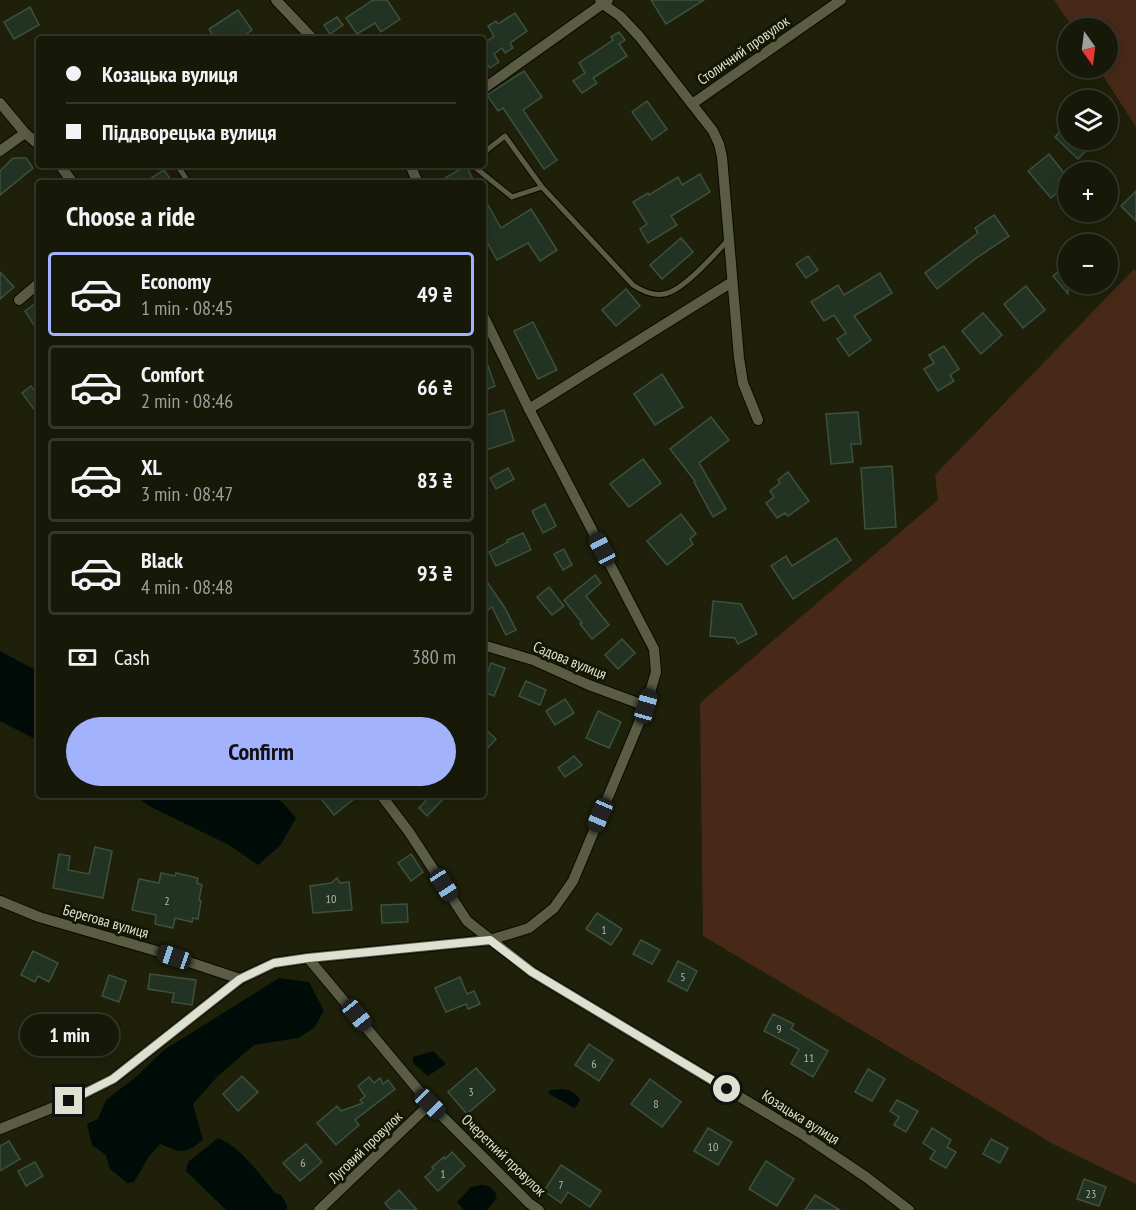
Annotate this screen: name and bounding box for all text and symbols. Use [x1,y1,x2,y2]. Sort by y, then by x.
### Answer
street label: Столичний провулок [693,11,793,89]
north arrow [1058,18,1118,78]
map controls [1058,18,1118,294]
text: Козацька вулиця [102,60,238,88]
button: layers [1058,90,1118,150]
text: Піддворецька вулиця [102,118,277,146]
button: + [1058,162,1118,222]
text: Choose a ride [66,199,195,233]
button: − [1058,234,1118,294]
icon: car [69,267,123,321]
text: Economy [141,267,211,295]
text: 49 ₴ [417,280,453,308]
text: 1 min · 08:45 [141,295,233,321]
icon: car [69,360,123,414]
text: Comfort [141,360,204,388]
text: 66 ₴ [417,373,453,401]
text: 2 min · 08:46 [141,388,233,414]
icon: car [69,453,123,507]
text: XL [141,453,162,481]
text: 83 ₴ [417,466,453,494]
text: 3 min · 08:47 [141,481,233,507]
car [586,529,618,569]
icon: car [69,546,123,600]
text: Black [141,546,183,574]
text: 93 ₴ [417,559,453,587]
text: 4 min · 08:48 [141,574,233,600]
street label: Садова вулиця [530,637,610,683]
icon: cash [66,641,99,674]
text: Cash [114,643,150,671]
text: 380 m [412,644,456,670]
car [632,686,660,726]
button: Confirm [66,717,456,786]
car [585,795,615,835]
car [427,865,461,905]
house number: 10 [326,891,336,906]
house number: 2 [164,893,170,908]
street label: Берегова вулиця [61,900,151,942]
house number: 1 [601,922,607,937]
car [154,943,194,971]
house number: 5 [680,969,686,984]
car [339,995,375,1035]
callout: 1 min [20,1014,118,1056]
house number: 9 [776,1021,782,1036]
text: 1 min [49,1022,90,1048]
house number: 11 [804,1050,814,1065]
house number: 6 [591,1056,597,1071]
route start [713,1075,740,1102]
house number: 3 [468,1084,474,1099]
car [411,1085,449,1123]
street label: Козацька вулиця [759,1086,844,1149]
route end [55,1087,82,1114]
house number: 8 [653,1096,659,1111]
street label: Луговий провулок [323,1107,406,1188]
street label: Очеретний провулок [458,1110,550,1200]
house number: 10 [708,1139,718,1154]
house number: 6 [300,1155,306,1170]
house number: 1 [440,1166,446,1181]
house number: 7 [558,1177,564,1192]
house number: 23 [1086,1186,1096,1201]

